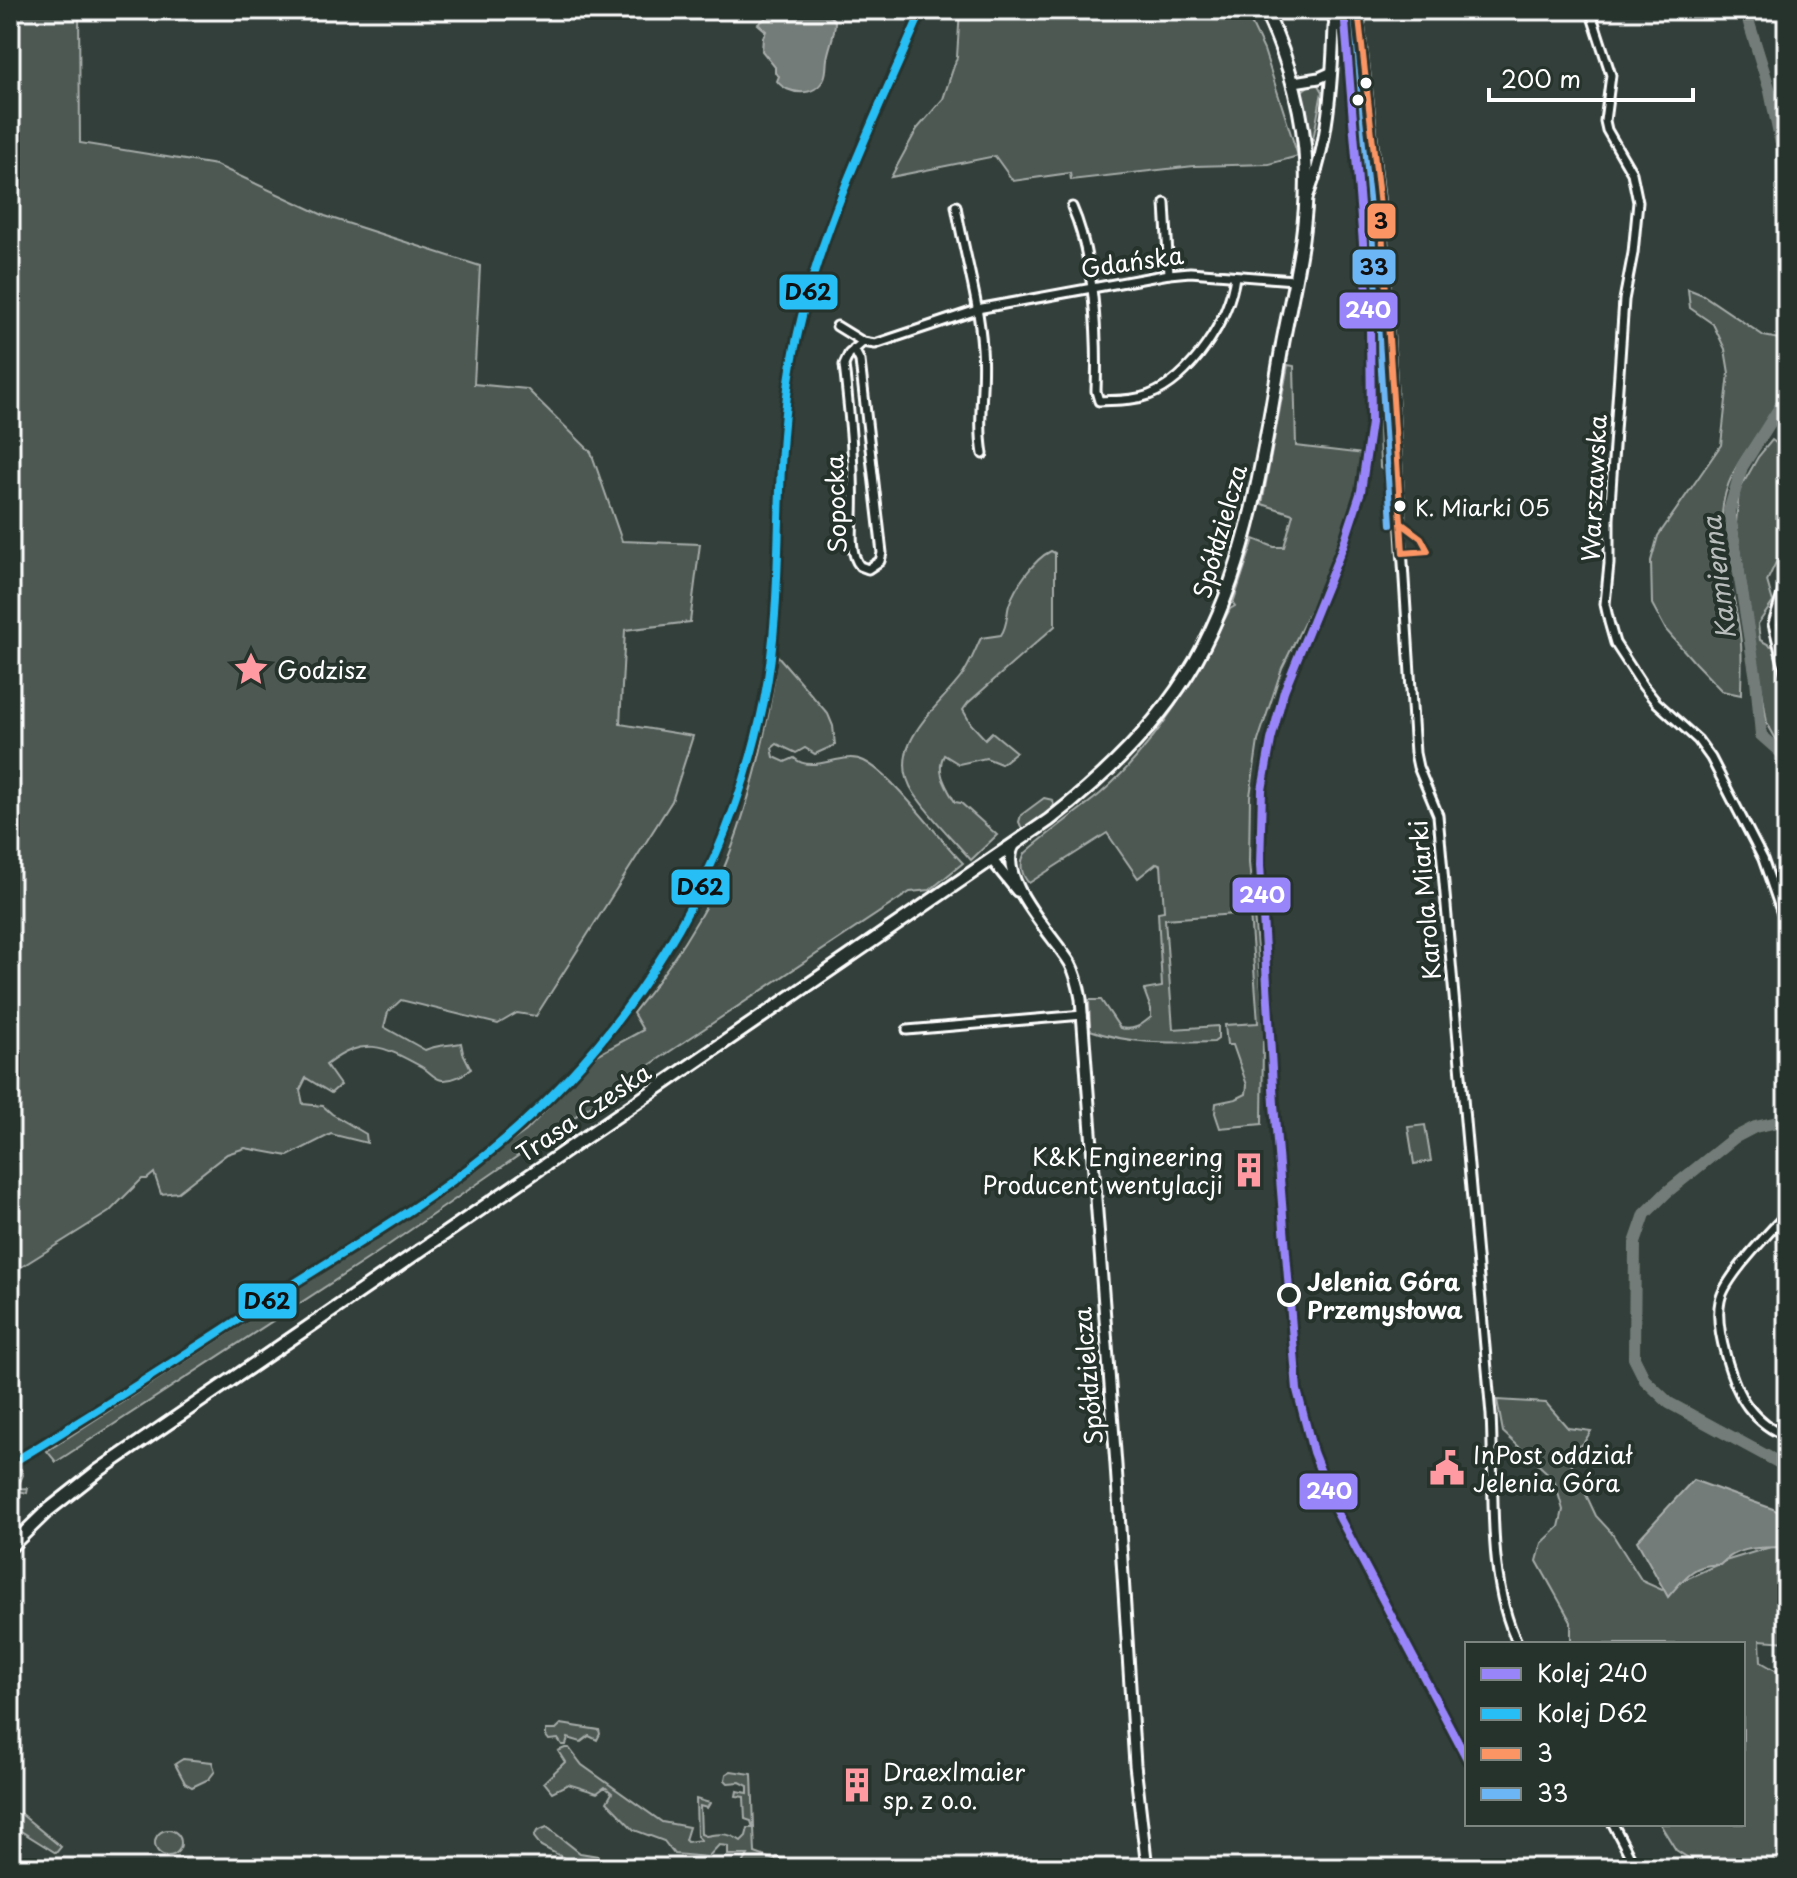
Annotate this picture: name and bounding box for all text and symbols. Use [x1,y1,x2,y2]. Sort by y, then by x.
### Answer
scale bar [1489,52,1693,102]
text: 200 m [1501,60,1581,96]
unlabelled marker [1358,75,1374,91]
unlabelled marker [1350,92,1366,108]
line badge: 3 [1366,202,1397,240]
text: 3 [1374,203,1388,236]
street label: Gdańska [1078,236,1186,286]
line badge: 33 [1351,248,1397,286]
text: 33 [1360,249,1388,282]
line badge: D62 [778,273,839,311]
text: D62 [785,274,831,307]
line badge: 240 [1338,291,1399,330]
text: 240 [1345,292,1391,325]
street label: Warszawska [1571,414,1615,562]
street label: Sopocka [815,454,855,554]
street label: Spółdzielcza [1183,460,1255,602]
place label: K. Miarki 05 [1415,490,1550,523]
marker: K. Miarki 05 [1392,498,1408,514]
water label: Kamienna [1691,513,1745,642]
place icon: Godzisz [232,650,270,688]
place label: Godzisz [277,651,367,687]
street label: Karola Miarki [1399,819,1449,981]
line badge: D62 [670,868,731,906]
text: D62 [677,869,723,902]
line badge: 240 [1231,876,1292,914]
text: 240 [1239,877,1285,910]
street label: Trasa Czeska [508,1054,658,1170]
place label: K&K Engineering Producent wentylacji [983,1138,1223,1202]
building icon: K&K Engineering Producent wentylacji [1230,1151,1268,1189]
place label: Jelenia Góra Przemysłowa [1307,1263,1464,1327]
line badge: D62 [237,1282,298,1320]
text: D62 [244,1283,290,1316]
marker: Jelenia Góra Przemysłowa [1278,1284,1300,1306]
street label: Spółdzielcza [1063,1306,1111,1446]
place label: InPost oddział Jelenia Góra [1473,1436,1633,1500]
public building icon: InPost oddział Jelenia Góra [1428,1449,1466,1487]
line badge: 240 [1298,1472,1359,1511]
text: 240 [1306,1473,1352,1506]
legend [1465,1642,1745,1826]
text: Kolej 240 [1537,1654,1648,1690]
text: Kolej D62 [1537,1694,1648,1730]
text: 3 [1537,1734,1553,1770]
place label: Draexlmaier sp. z o.o. [883,1753,1025,1817]
building icon: Draexlmaier sp. z o.o. [838,1766,876,1804]
text: 33 [1537,1774,1569,1810]

